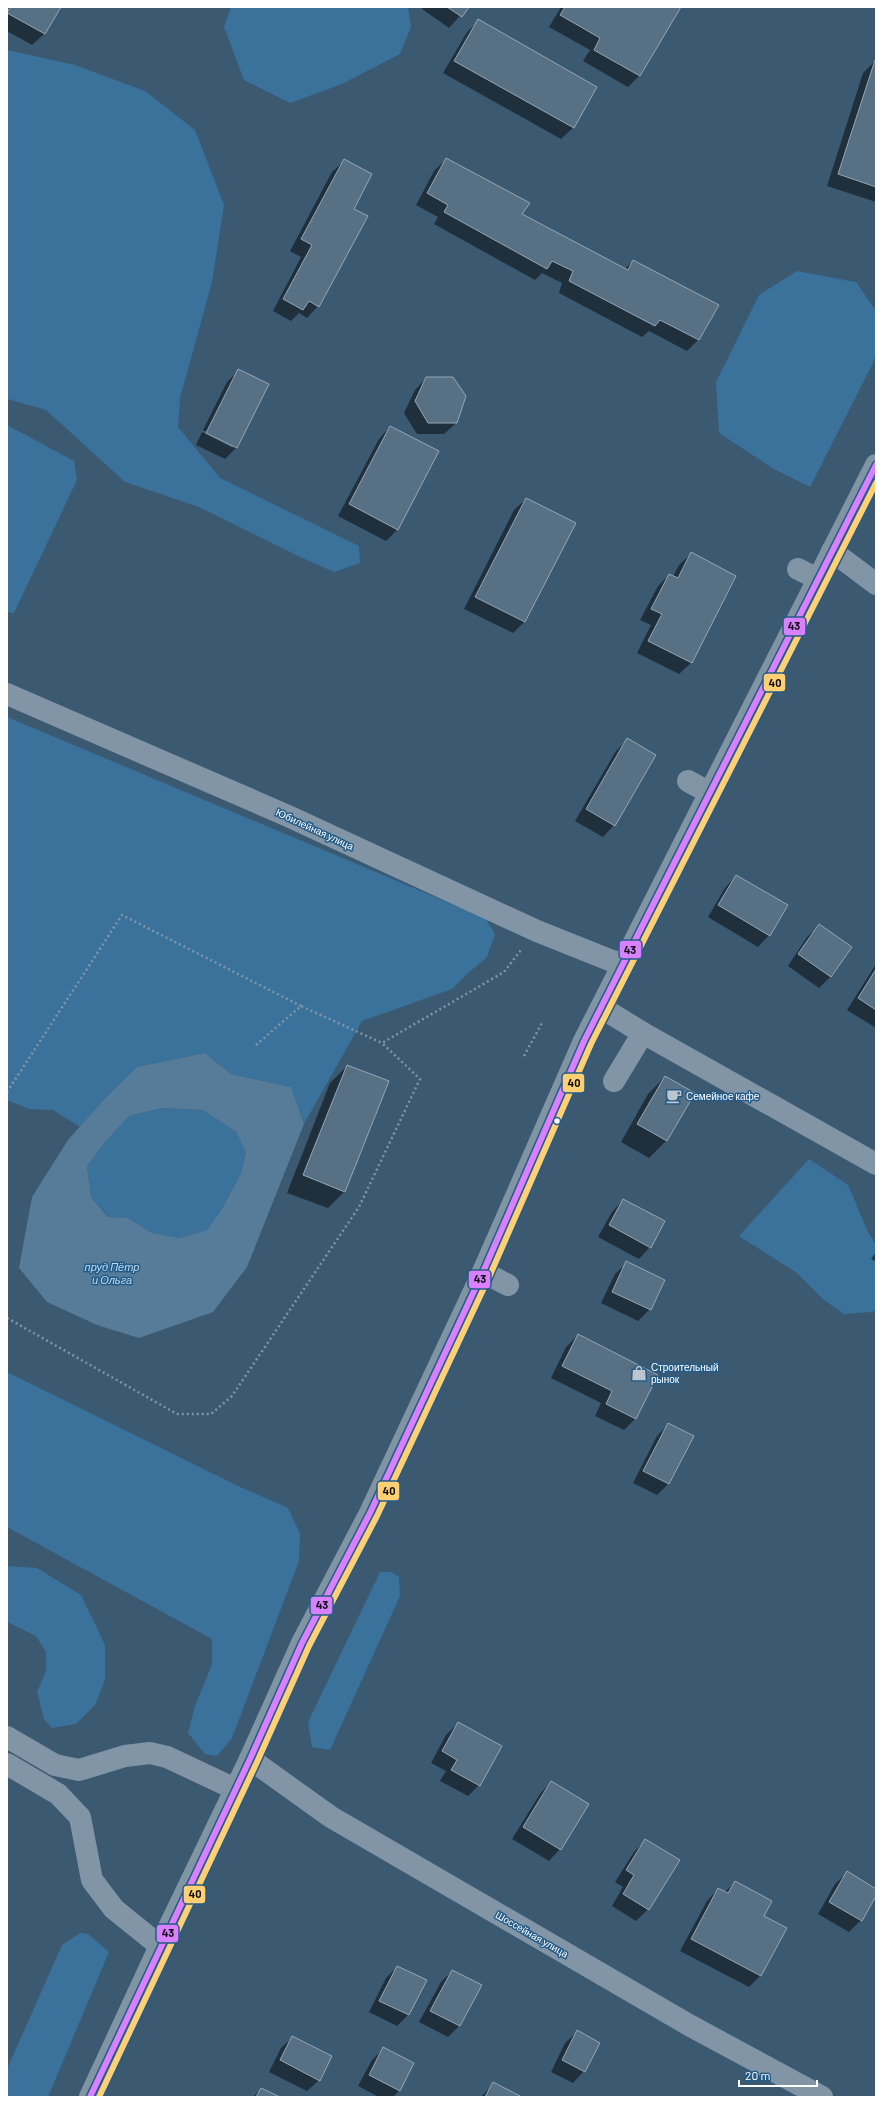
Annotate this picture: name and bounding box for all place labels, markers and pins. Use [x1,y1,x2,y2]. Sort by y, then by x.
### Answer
cafe icon: Семейное кафе [665,1087,683,1105]
place label: Семейное кафе [686,1090,760,1102]
unlabelled marker [552,1116,562,1126]
place label: Строительный рынок [651,1361,719,1385]
shop icon: Строительный рынок [630,1364,648,1382]

